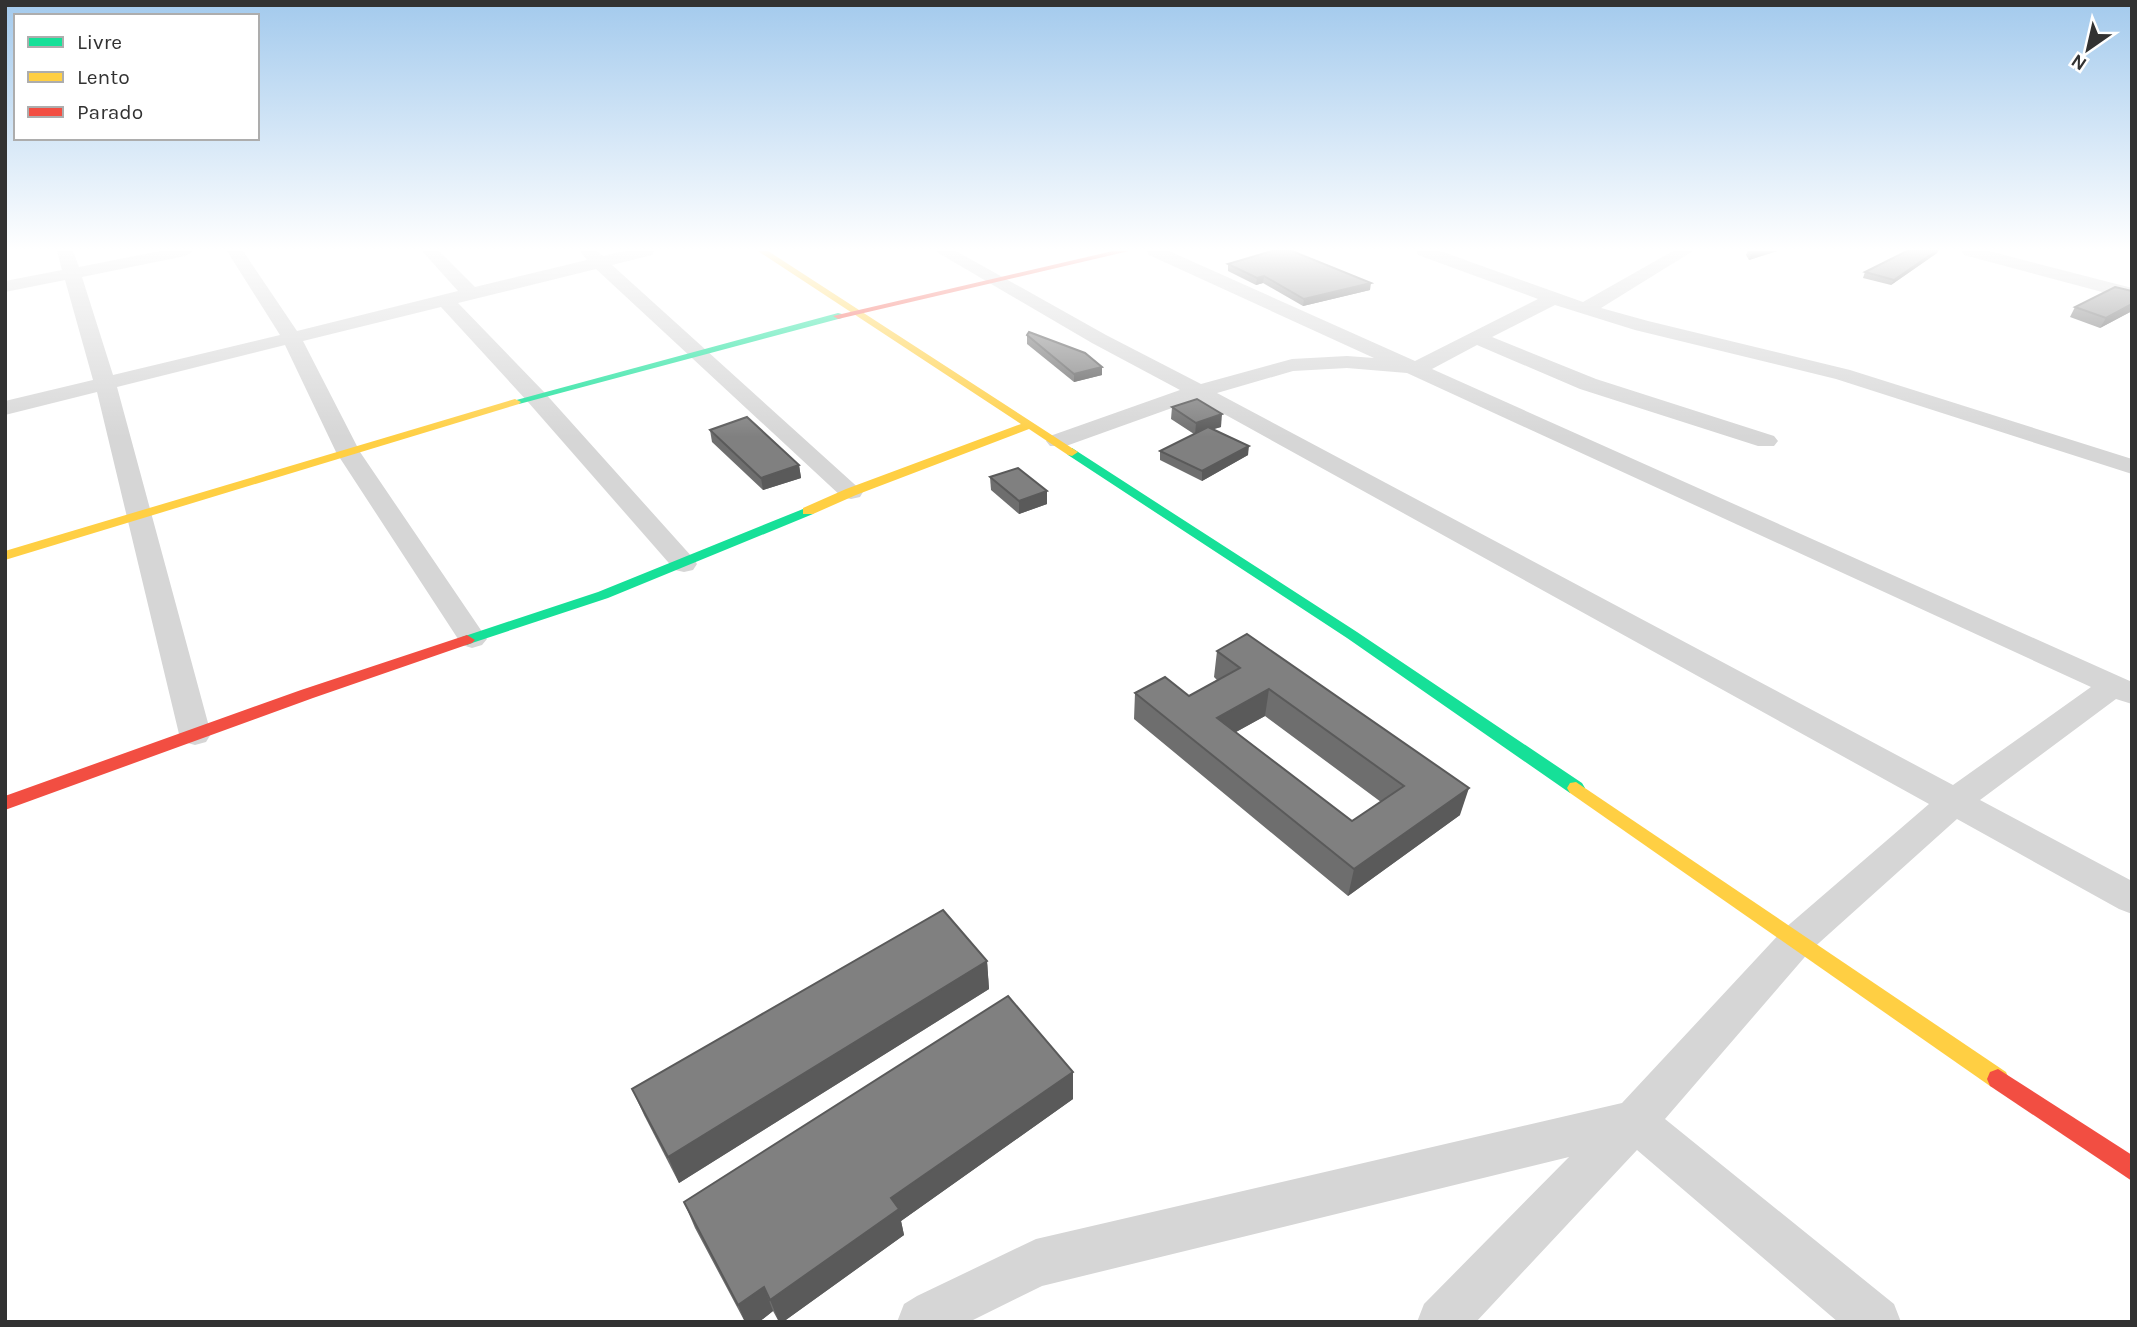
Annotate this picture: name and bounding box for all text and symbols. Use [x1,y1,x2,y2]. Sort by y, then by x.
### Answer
legend [14,14,259,140]
north arrow [2053,14,2123,84]
text: Livre [77,30,122,54]
text: N [2067,49,2091,75]
text: Lento [77,65,130,89]
text: Parado [77,100,143,124]

